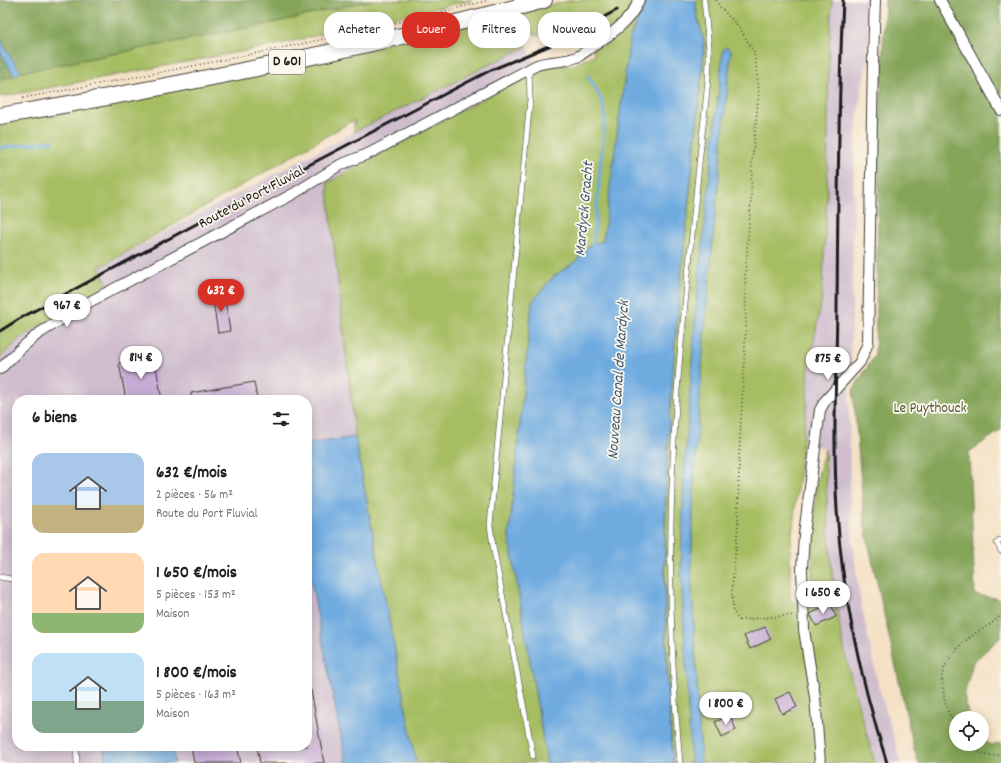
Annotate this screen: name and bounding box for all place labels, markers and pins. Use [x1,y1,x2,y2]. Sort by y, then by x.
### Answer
pin: 632 € [193,279,249,313]
pin: 967 € [39,294,95,328]
pin: 814 € [113,346,169,380]
pin: 875 € [800,347,856,381]
pin: 1 650 € [786,581,860,615]
pin: 1 800 € [689,692,763,726]

